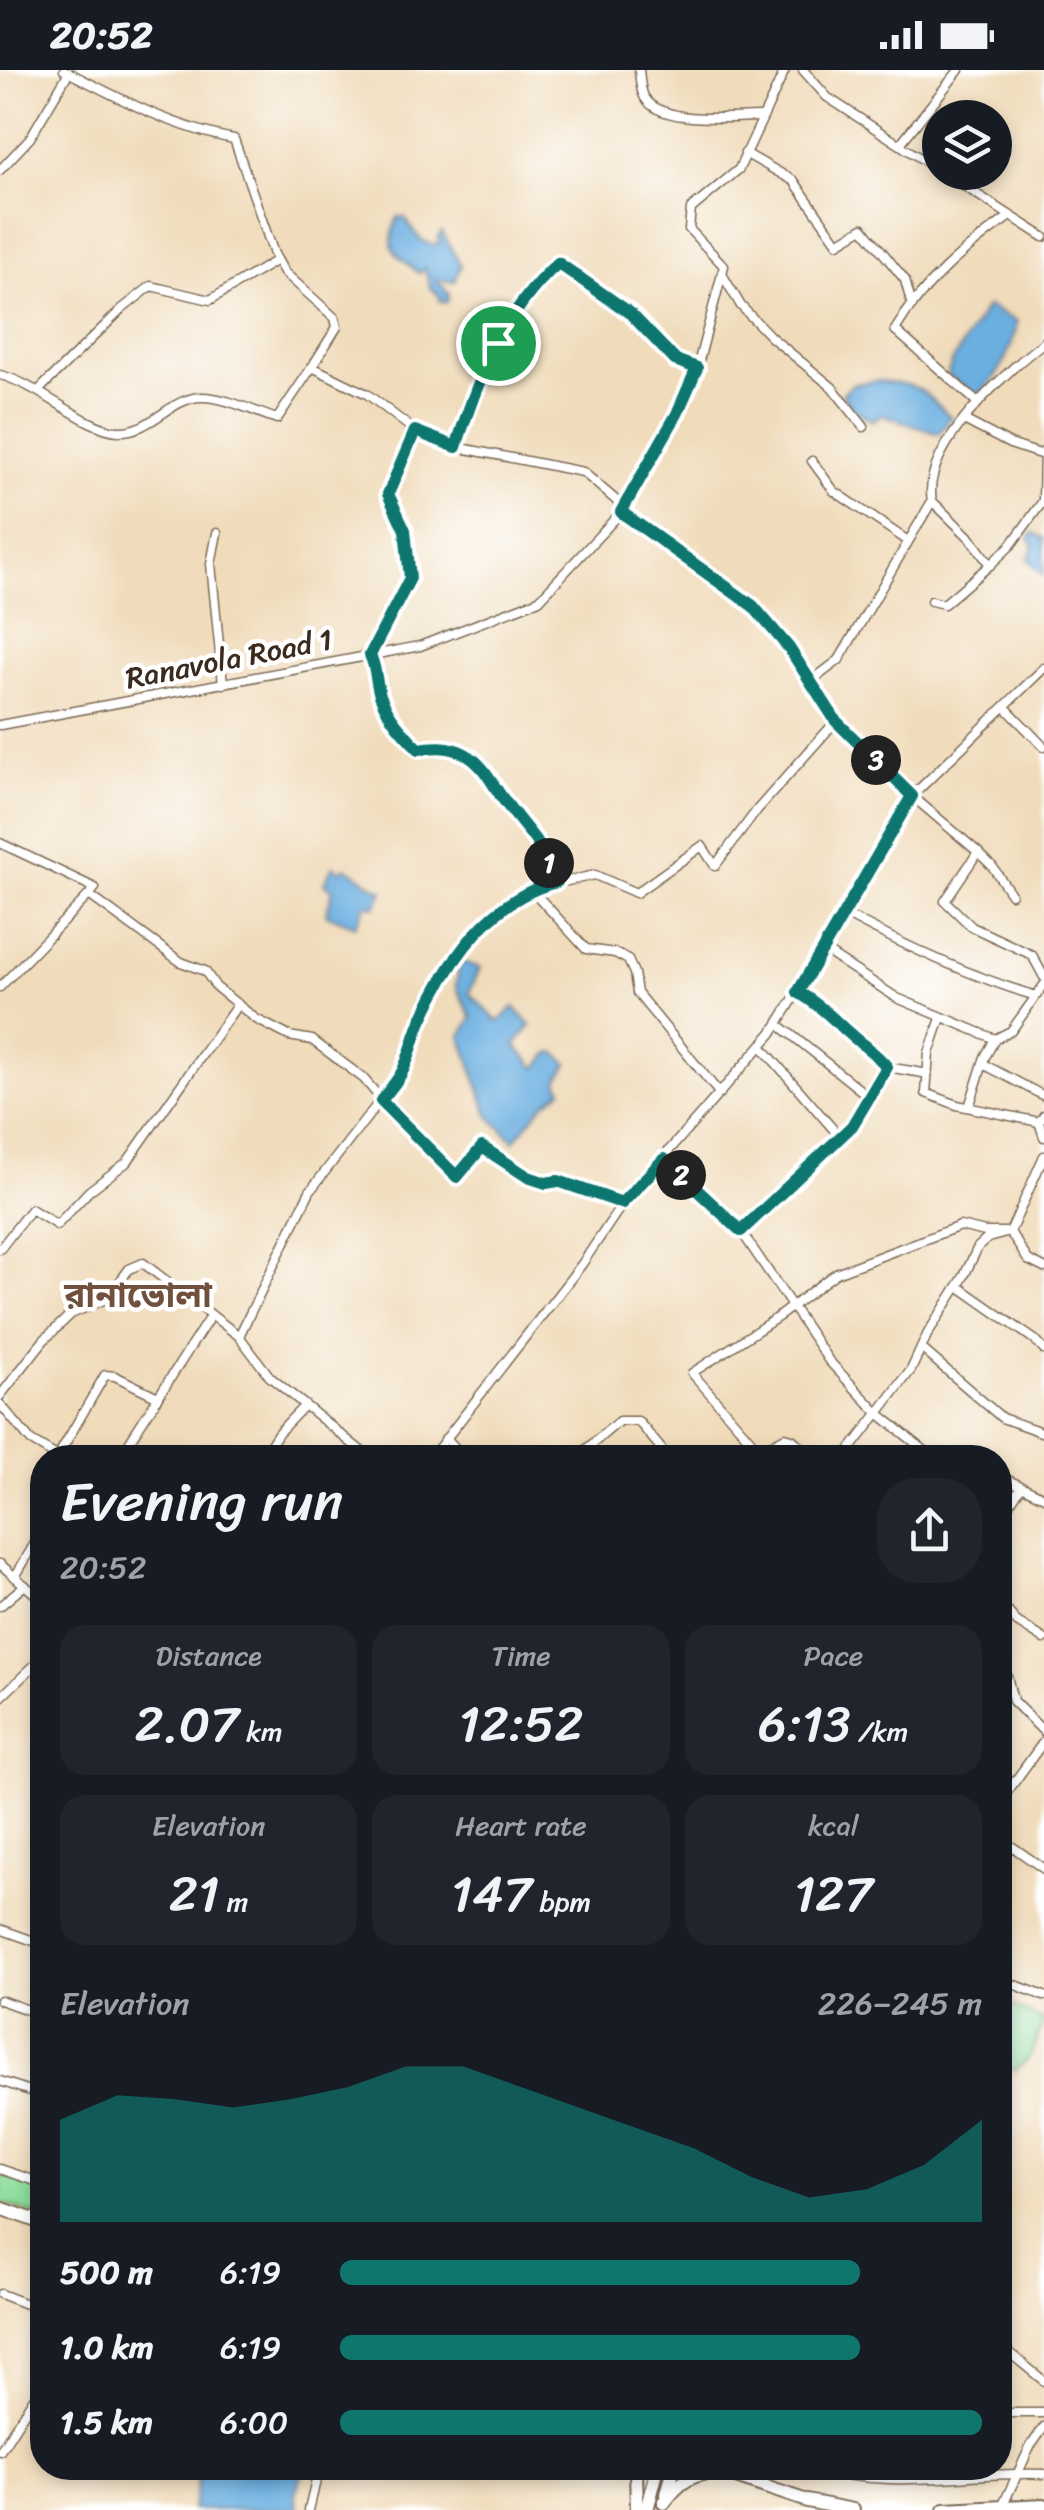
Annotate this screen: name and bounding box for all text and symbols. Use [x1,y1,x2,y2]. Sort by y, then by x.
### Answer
text: 20:52 [50,2,153,69]
map controls [922,100,1012,190]
button: layers [922,100,1012,190]
pin [456,301,541,386]
icon: arrive [471,316,526,371]
street label: Ranavola Road 1 [121,612,337,706]
pin: 3 [851,735,901,785]
text: 3 [868,735,884,784]
pin: 1 [524,838,574,888]
text: 1 [543,838,555,887]
pin: 2 [656,1150,706,1200]
text: 2 [673,1150,689,1199]
district label: রানাভোলা [63,1264,213,1326]
text: Evening run [60,1453,343,1550]
button: share [877,1478,982,1583]
text: 20:52 [60,1539,146,1596]
text: Distance [156,1631,262,1680]
text: Time [491,1631,551,1680]
text: Pace [804,1631,863,1680]
text: 2.07 [135,1680,239,1769]
text: 12:52 [459,1680,583,1769]
text: 6:13 [758,1680,851,1769]
text: km [239,1707,283,1756]
text: /km [851,1707,908,1756]
text: Elevation [152,1801,265,1850]
text: Heart rate [455,1801,587,1850]
text: kcal [808,1801,859,1850]
text: 21 [169,1850,219,1939]
text: 147 [451,1850,532,1939]
text: 127 [794,1850,873,1939]
text: m [219,1877,248,1926]
text: bpm [532,1877,591,1926]
text: Elevation [60,1975,190,2032]
text: 226–245 m [818,1975,982,2032]
text: 500 m [60,2244,153,2301]
text: 6:19 [220,2244,281,2301]
text: 1.0 km [60,2319,154,2376]
text: 6:19 [220,2319,281,2376]
text: 1.5 km [60,2394,153,2451]
text: 6:00 [220,2394,288,2451]

